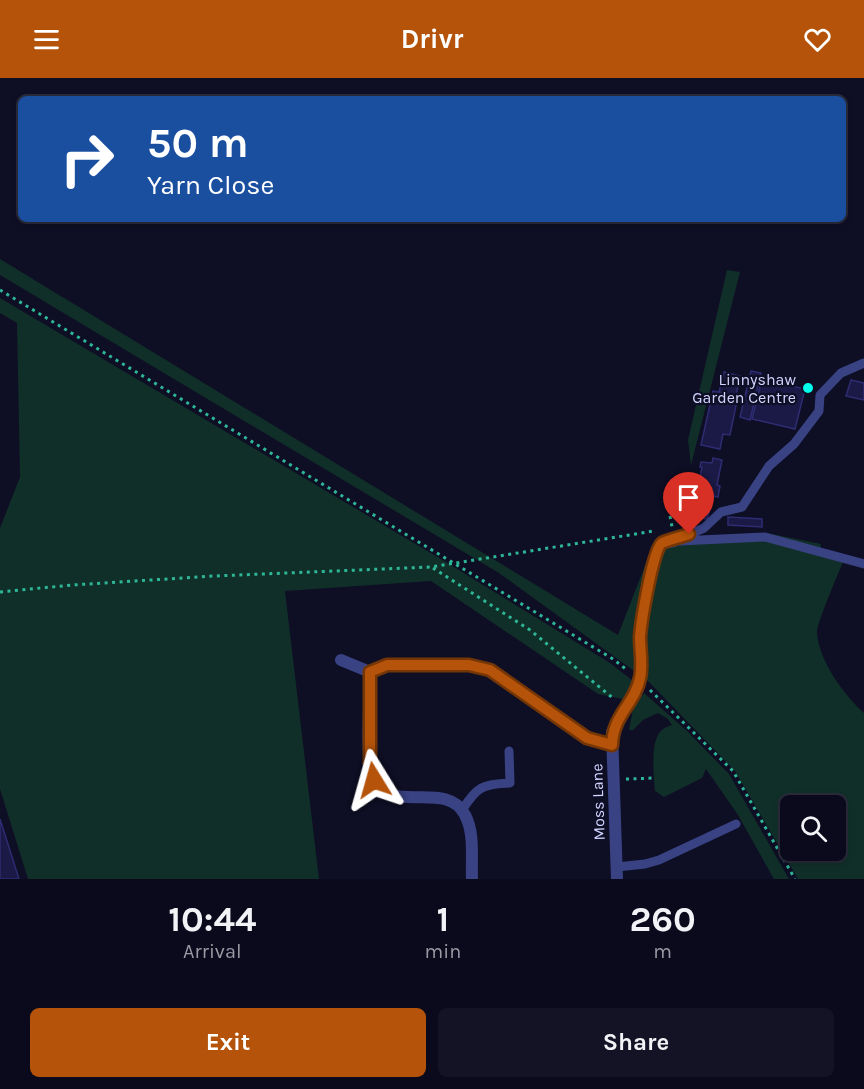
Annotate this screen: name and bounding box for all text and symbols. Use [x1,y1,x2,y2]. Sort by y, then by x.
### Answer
icon: menu [30,23,63,56]
text: Drivr [401,23,463,55]
icon: heart [801,23,834,56]
text: 50 m [147,118,249,168]
icon: right [48,120,126,198]
text: Yarn Close [147,169,274,201]
place label: Linnyshaw Garden Centre [692,370,796,407]
marker: Linnyshaw Garden Centre [801,381,815,395]
pin [663,472,714,534]
icon: arrive [672,481,705,514]
position arrow [342,748,406,812]
street label: Moss Lane [587,763,609,841]
map controls [780,795,846,861]
button: search [780,795,846,861]
text: 10:44 [168,898,256,940]
text: 1 [436,898,449,940]
text: 260 [629,898,696,940]
text: Arrival [183,940,242,963]
text: min [425,940,461,963]
text: m [653,940,672,963]
button: Exit [30,1008,426,1077]
button: Share [438,1008,834,1077]

